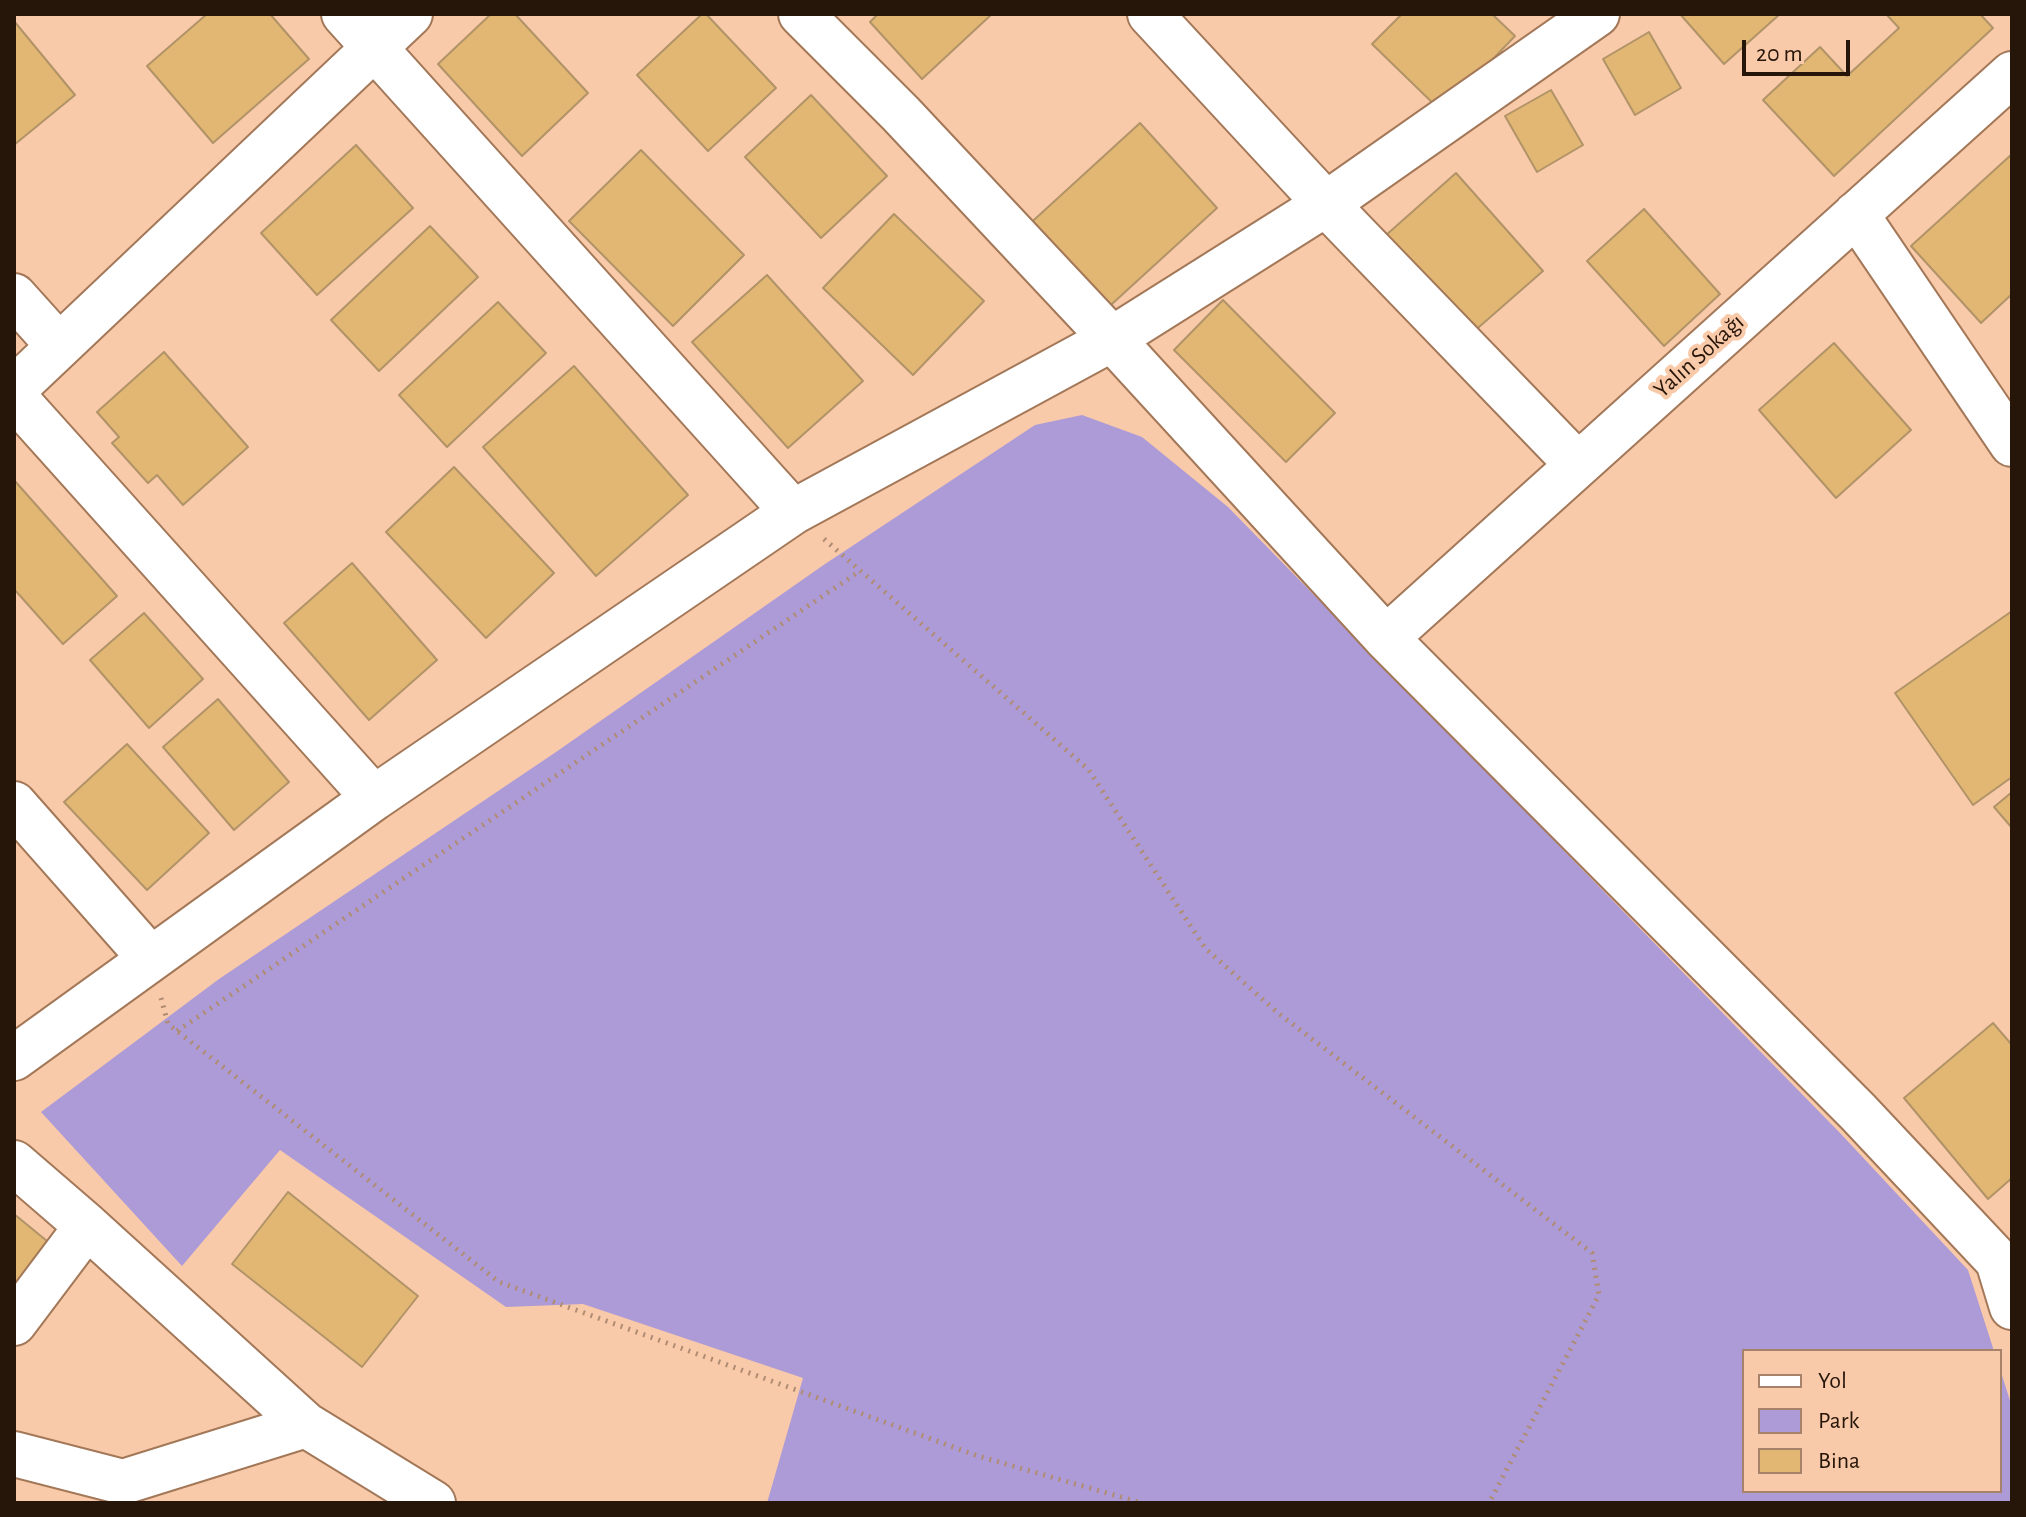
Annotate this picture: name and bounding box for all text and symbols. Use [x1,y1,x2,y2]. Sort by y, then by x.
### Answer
scale bar [1746,24,1854,74]
text: 20 m [1756,42,1803,66]
street label: Yalın Sokağı [1648,308,1750,404]
legend [1742,1349,2002,1493]
text: Yol [1818,1369,1847,1393]
text: Park [1818,1409,1859,1433]
text: Bina [1818,1449,1860,1473]

